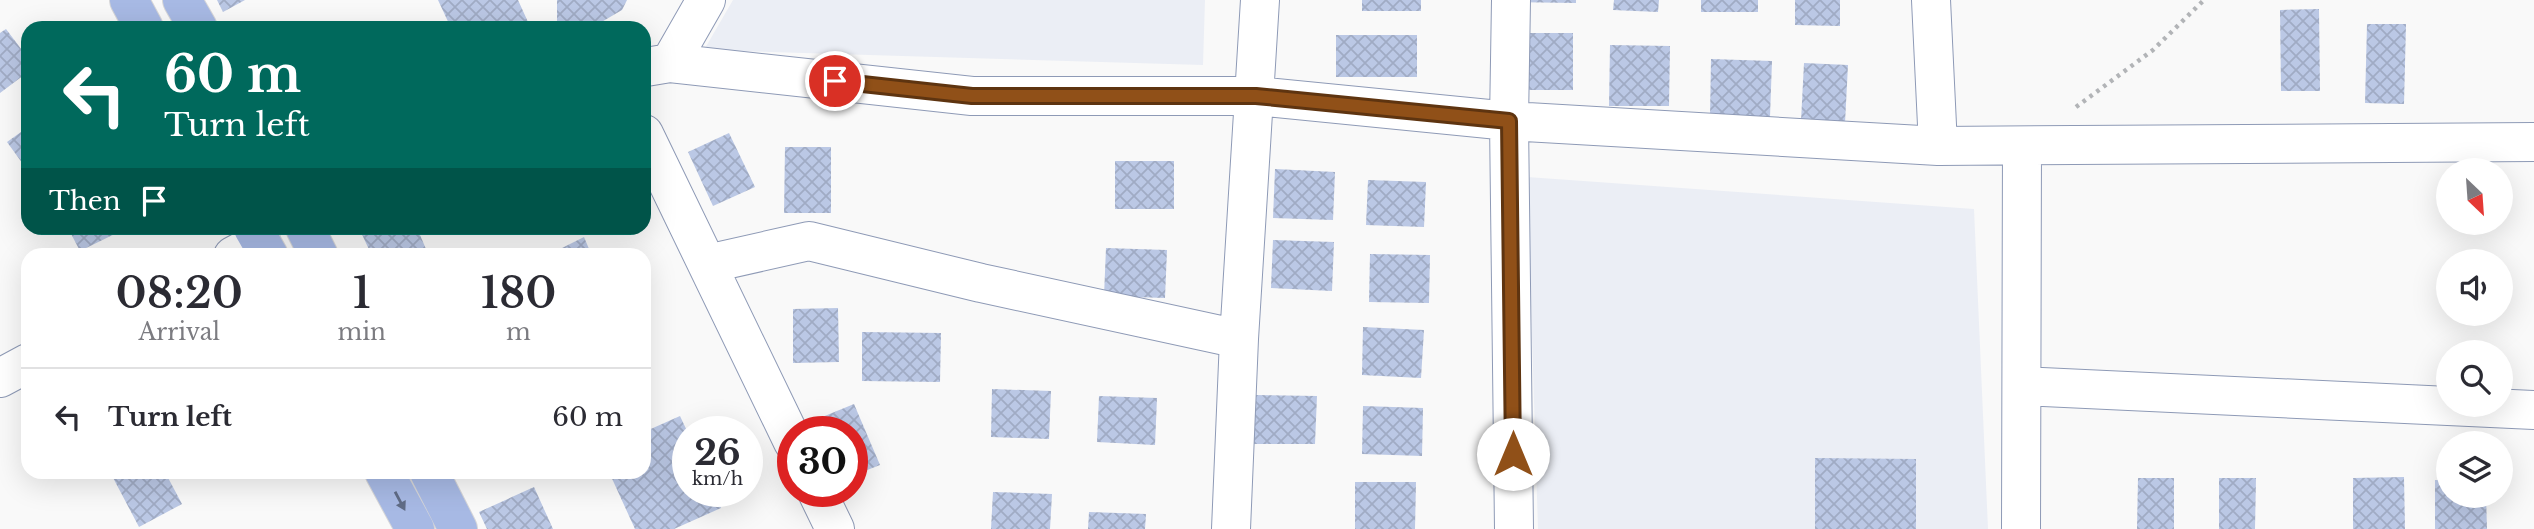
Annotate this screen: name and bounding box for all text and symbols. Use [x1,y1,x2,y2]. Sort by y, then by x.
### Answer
text: 60 m [164,44,301,105]
icon: left [49,49,140,140]
pin [805,51,865,111]
icon: arrive [816,62,854,100]
text: Turn left [164,105,310,145]
north arrow [2436,158,2513,234]
map controls [2436,158,2513,508]
icon: arrive [135,182,173,220]
text: Then [49,185,121,217]
button: sound [2436,249,2513,326]
text: 08:20 [116,267,243,319]
text: 1 [353,267,371,319]
text: 180 [481,267,556,319]
text: Arrival [139,318,220,346]
text: min [338,318,386,346]
text: m [506,318,531,346]
button: search [2436,340,2513,417]
icon: left [49,398,87,436]
text: Turn left [108,401,232,433]
text: 60 m [552,401,623,433]
speed limit sign: 30 [777,416,868,507]
position arrow [1476,417,1550,491]
text: 26 [694,431,741,474]
button: layers [2436,431,2513,508]
text: km/h [692,468,743,490]
one-way arrow [394,491,405,511]

